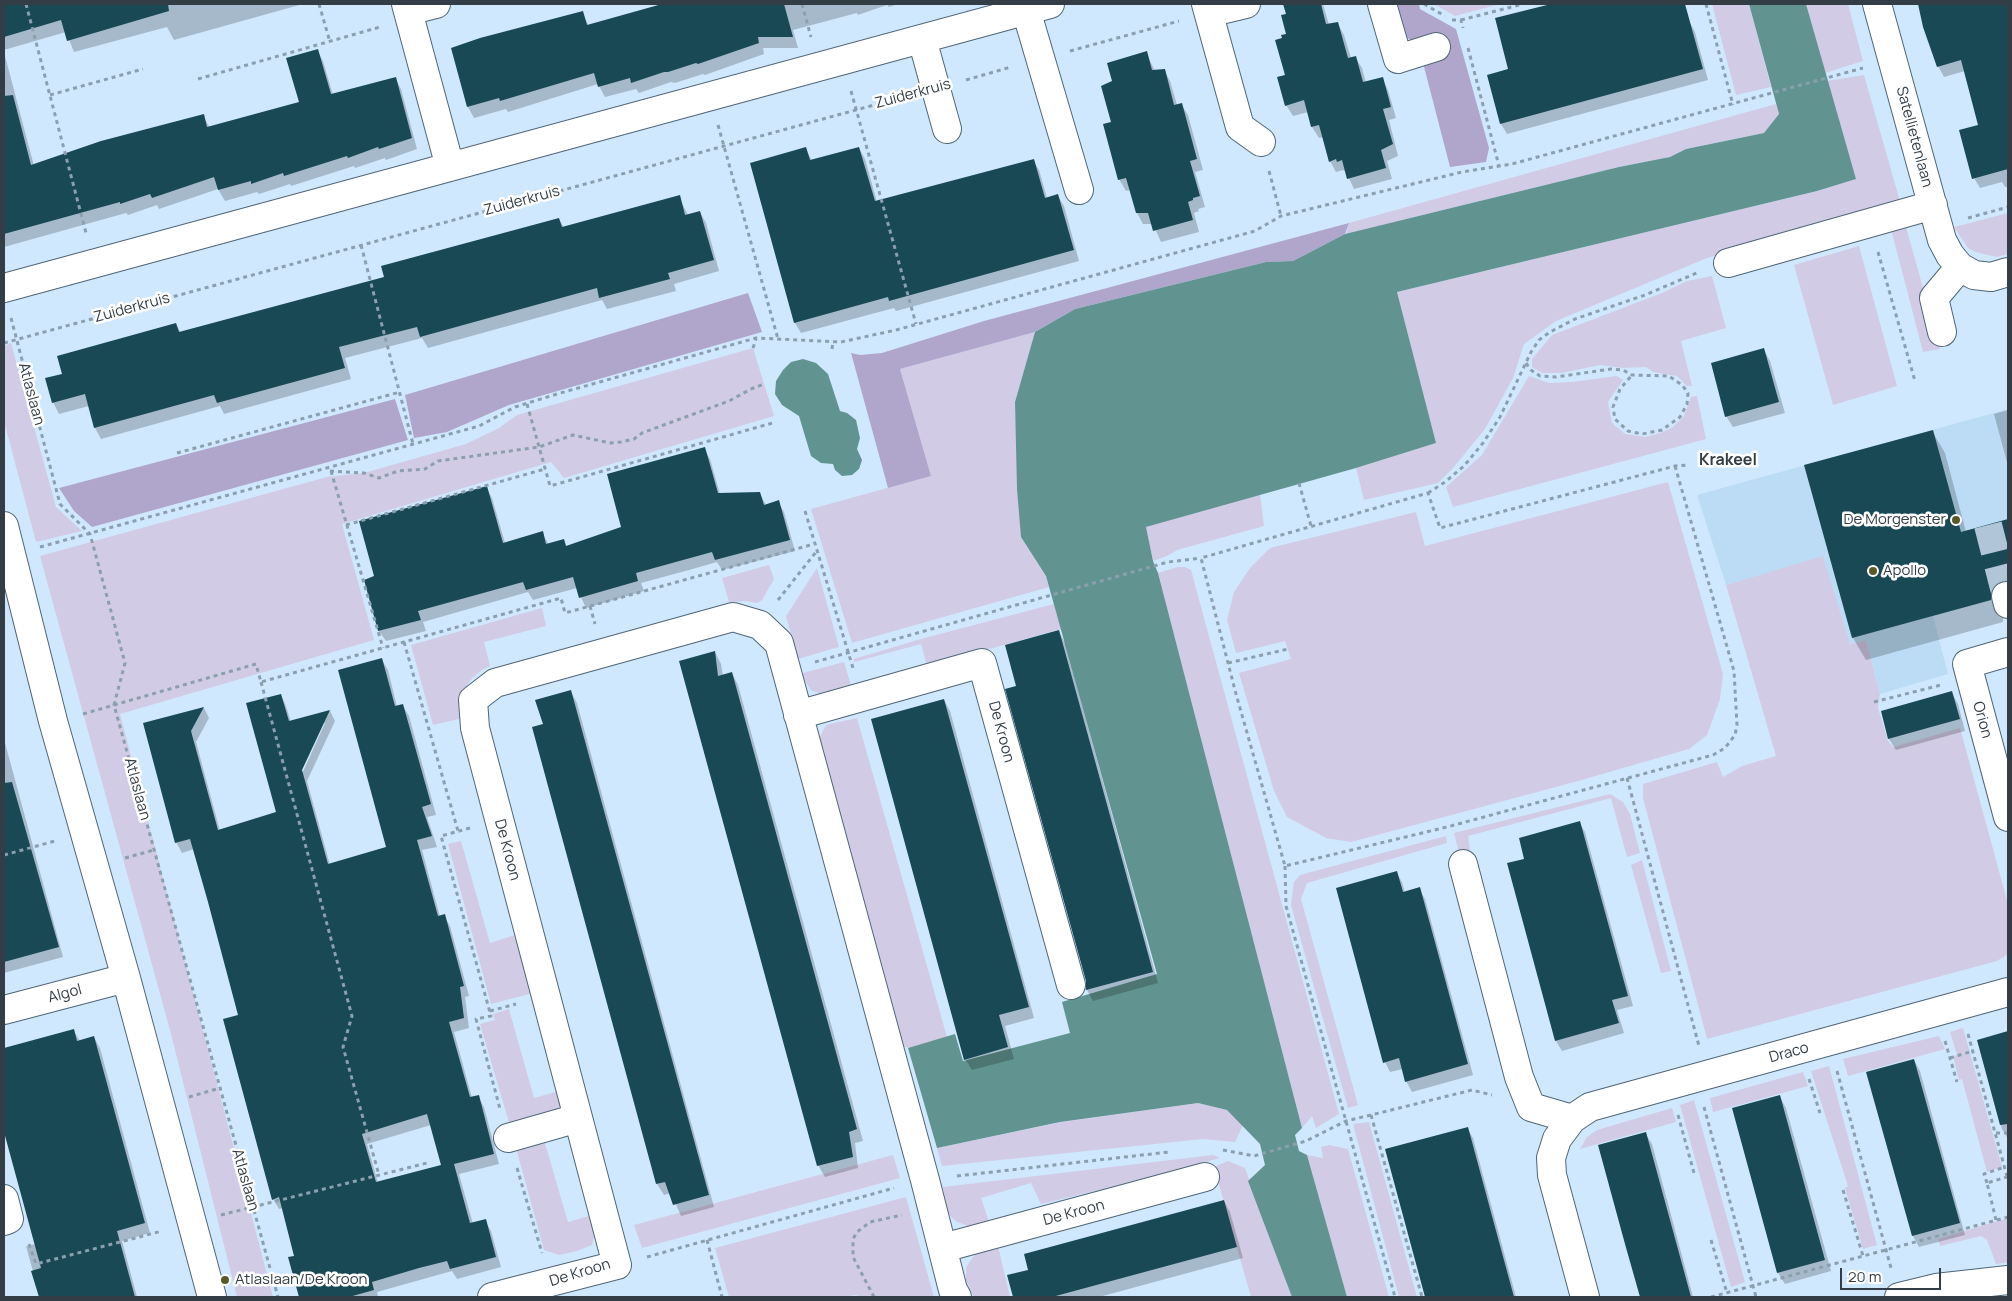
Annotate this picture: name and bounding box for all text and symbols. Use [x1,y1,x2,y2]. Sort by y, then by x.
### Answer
street label: Zuiderkruis [873,75,953,113]
street label: Satellietenlaan [1892,85,1936,189]
street label: Zuiderkruis [482,182,562,220]
street label: Zuiderkruis [92,289,172,327]
street label: Atlaslaan [14,361,48,427]
district label: Krakeel [1699,451,1757,471]
place label: De Morgenster [1843,511,1946,529]
marker: De Morgenster [1950,514,1962,526]
place label: Apollo [1883,562,1926,580]
marker: Apollo [1867,565,1879,577]
street label: De Kroon [984,699,1018,765]
street label: Orion [1968,700,1996,740]
street label: Atlaslaan [120,756,154,822]
street label: De Kroon [490,817,524,883]
street label: Algol [46,981,84,1007]
street label: Draco [1767,1039,1811,1067]
street label: Atlaslaan [228,1147,262,1213]
street label: De Kroon [1041,1196,1107,1230]
street label: De Kroon [547,1255,613,1291]
scale bar [1842,1258,1943,1290]
text: 20 m [1848,1266,1881,1287]
place label: Atlaslaan/De Kroon [235,1271,367,1289]
marker: Atlaslaan/De Kroon [219,1274,231,1286]

